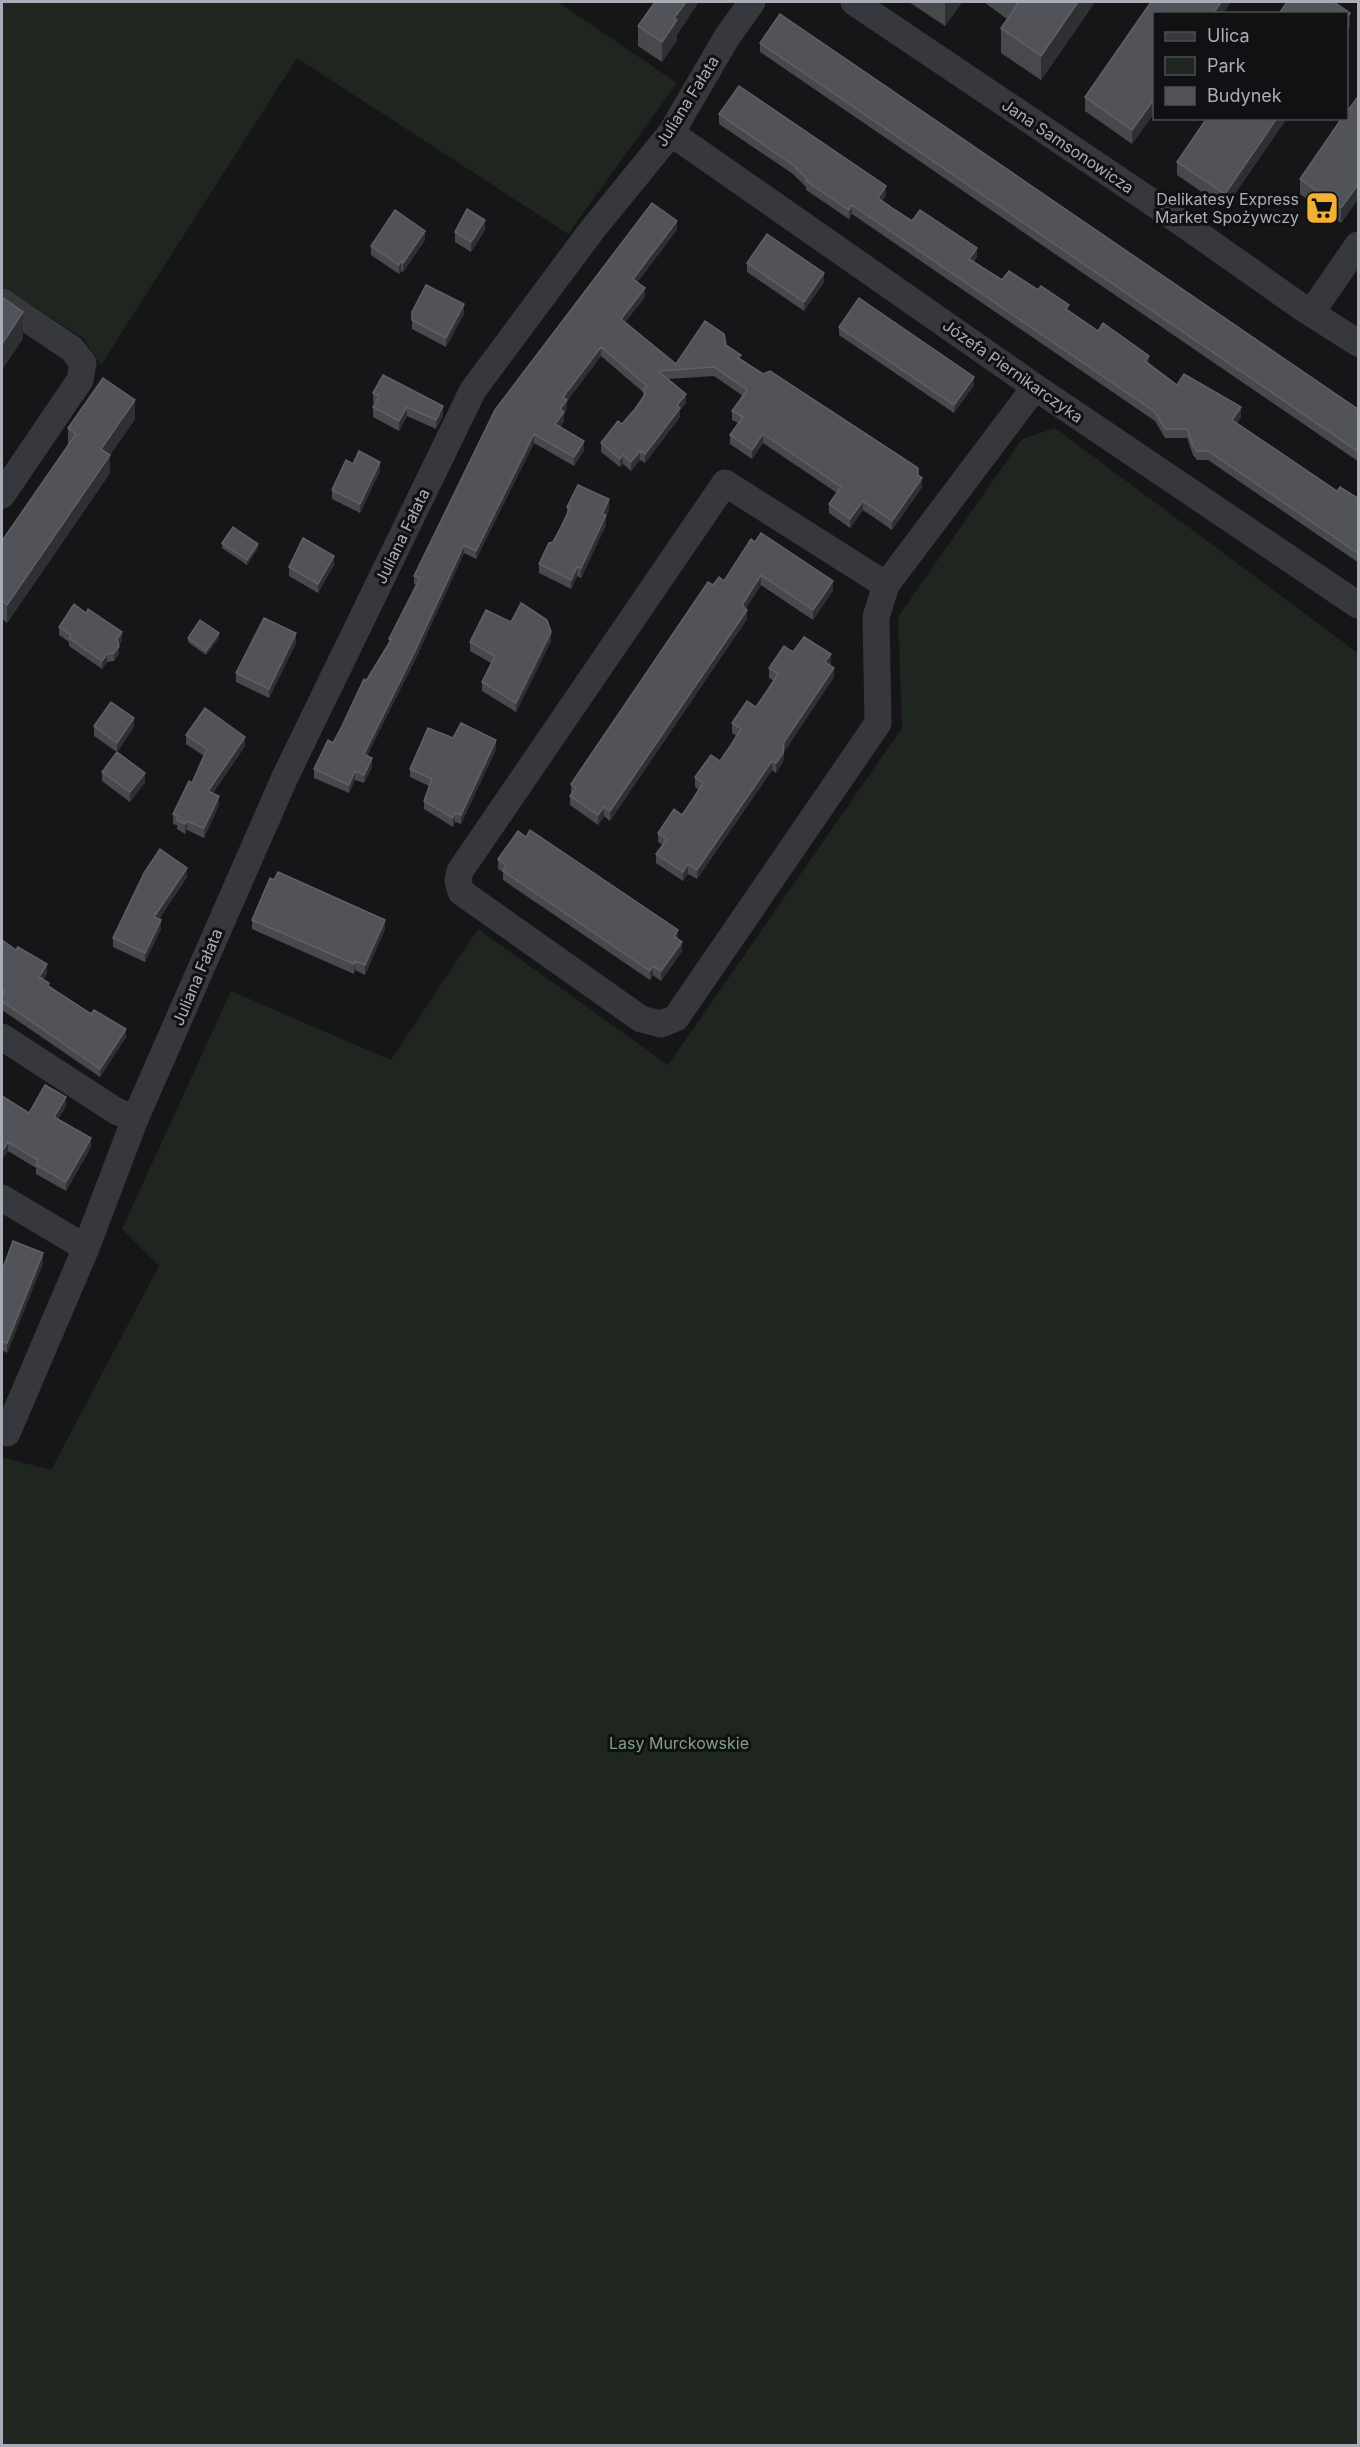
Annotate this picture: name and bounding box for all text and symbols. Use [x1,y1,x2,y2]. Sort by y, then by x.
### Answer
legend [1153,12,1348,120]
text: Ulica [1207,25,1250,46]
street label: Juliana Fałata [651,52,723,150]
text: Park [1207,55,1246,76]
text: Budynek [1207,85,1282,106]
street label: Jana Samsonowicza [998,94,1138,198]
place label: Delikatesy Express Market Spożywczy [1155,189,1299,227]
supermarket icon: Delikatesy Express Market Spożywczy [1304,190,1340,226]
street label: Józefa Piernikarczyka [939,315,1087,427]
street label: Juliana Fałata [370,485,434,587]
street label: Juliana Fałata [168,925,226,1029]
park label: Lasy Murckowskie [609,1733,749,1753]

